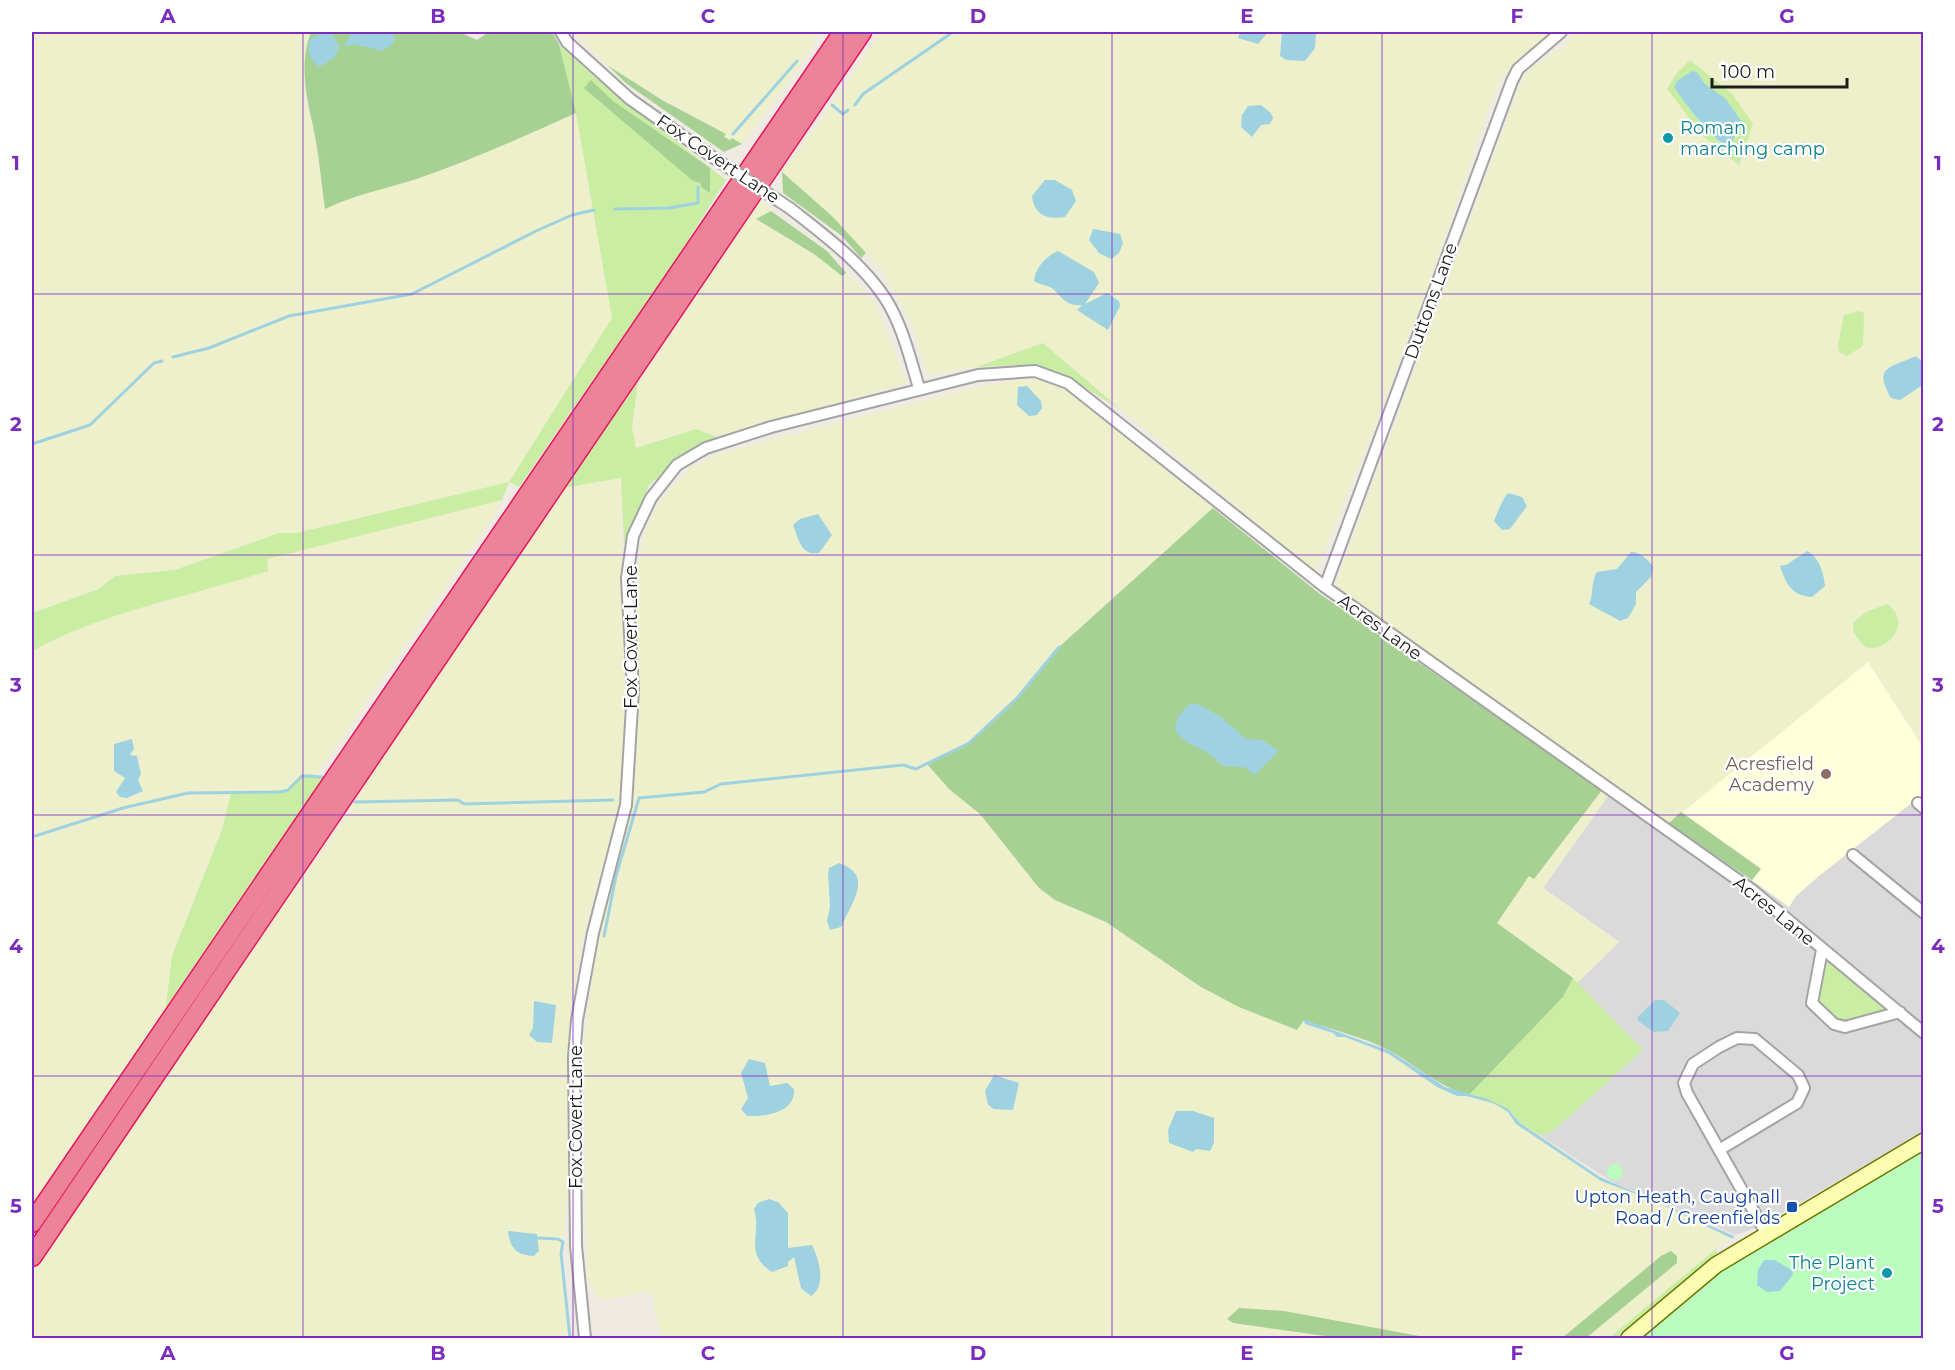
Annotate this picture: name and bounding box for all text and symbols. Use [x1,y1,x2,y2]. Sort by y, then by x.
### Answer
text: A [159,4,176,28]
text: B [430,4,446,28]
text: C [701,4,716,28]
text: D [970,4,986,28]
text: E [1240,4,1254,28]
text: F [1511,4,1524,28]
text: G [1779,4,1795,28]
scale bar [1712,51,1847,89]
text: 100 m [1721,61,1775,83]
street label: Fox Covert Lane [652,110,784,208]
place label: Roman marching camp [1680,117,1825,160]
marker: Roman marching camp [1661,131,1675,145]
text: 1 [12,151,20,175]
text: 1 [1934,151,1942,175]
street label: Duttons Lane [1400,240,1462,362]
text: 2 [10,412,22,436]
text: 2 [1932,412,1944,436]
street label: Fox Covert Lane [620,565,642,709]
street label: Acres Lane [1334,589,1426,665]
text: 3 [9,673,22,697]
text: 3 [1931,673,1944,697]
place label: Acresfield Academy [1726,753,1814,796]
marker: Acresfield Academy [1819,767,1833,781]
street label: Acres Lane [1729,871,1819,951]
text: 4 [9,934,23,958]
text: 4 [1931,934,1945,958]
street label: Fox Covert Lane [565,1045,587,1189]
place label: Upton Heath, Caughall Road / Greenfields [1574,1186,1780,1229]
text: 5 [10,1194,22,1218]
text: 5 [1932,1194,1944,1218]
marker: Upton Heath, Caughall Road / Greenfields [1785,1200,1799,1214]
place label: The Plant Project [1789,1252,1875,1295]
marker: The Plant Project [1880,1266,1894,1280]
text: A [159,1341,176,1365]
text: B [430,1341,446,1365]
text: C [701,1341,716,1365]
text: D [970,1341,986,1365]
text: E [1240,1341,1254,1365]
text: F [1511,1341,1524,1365]
text: G [1779,1341,1795,1365]

